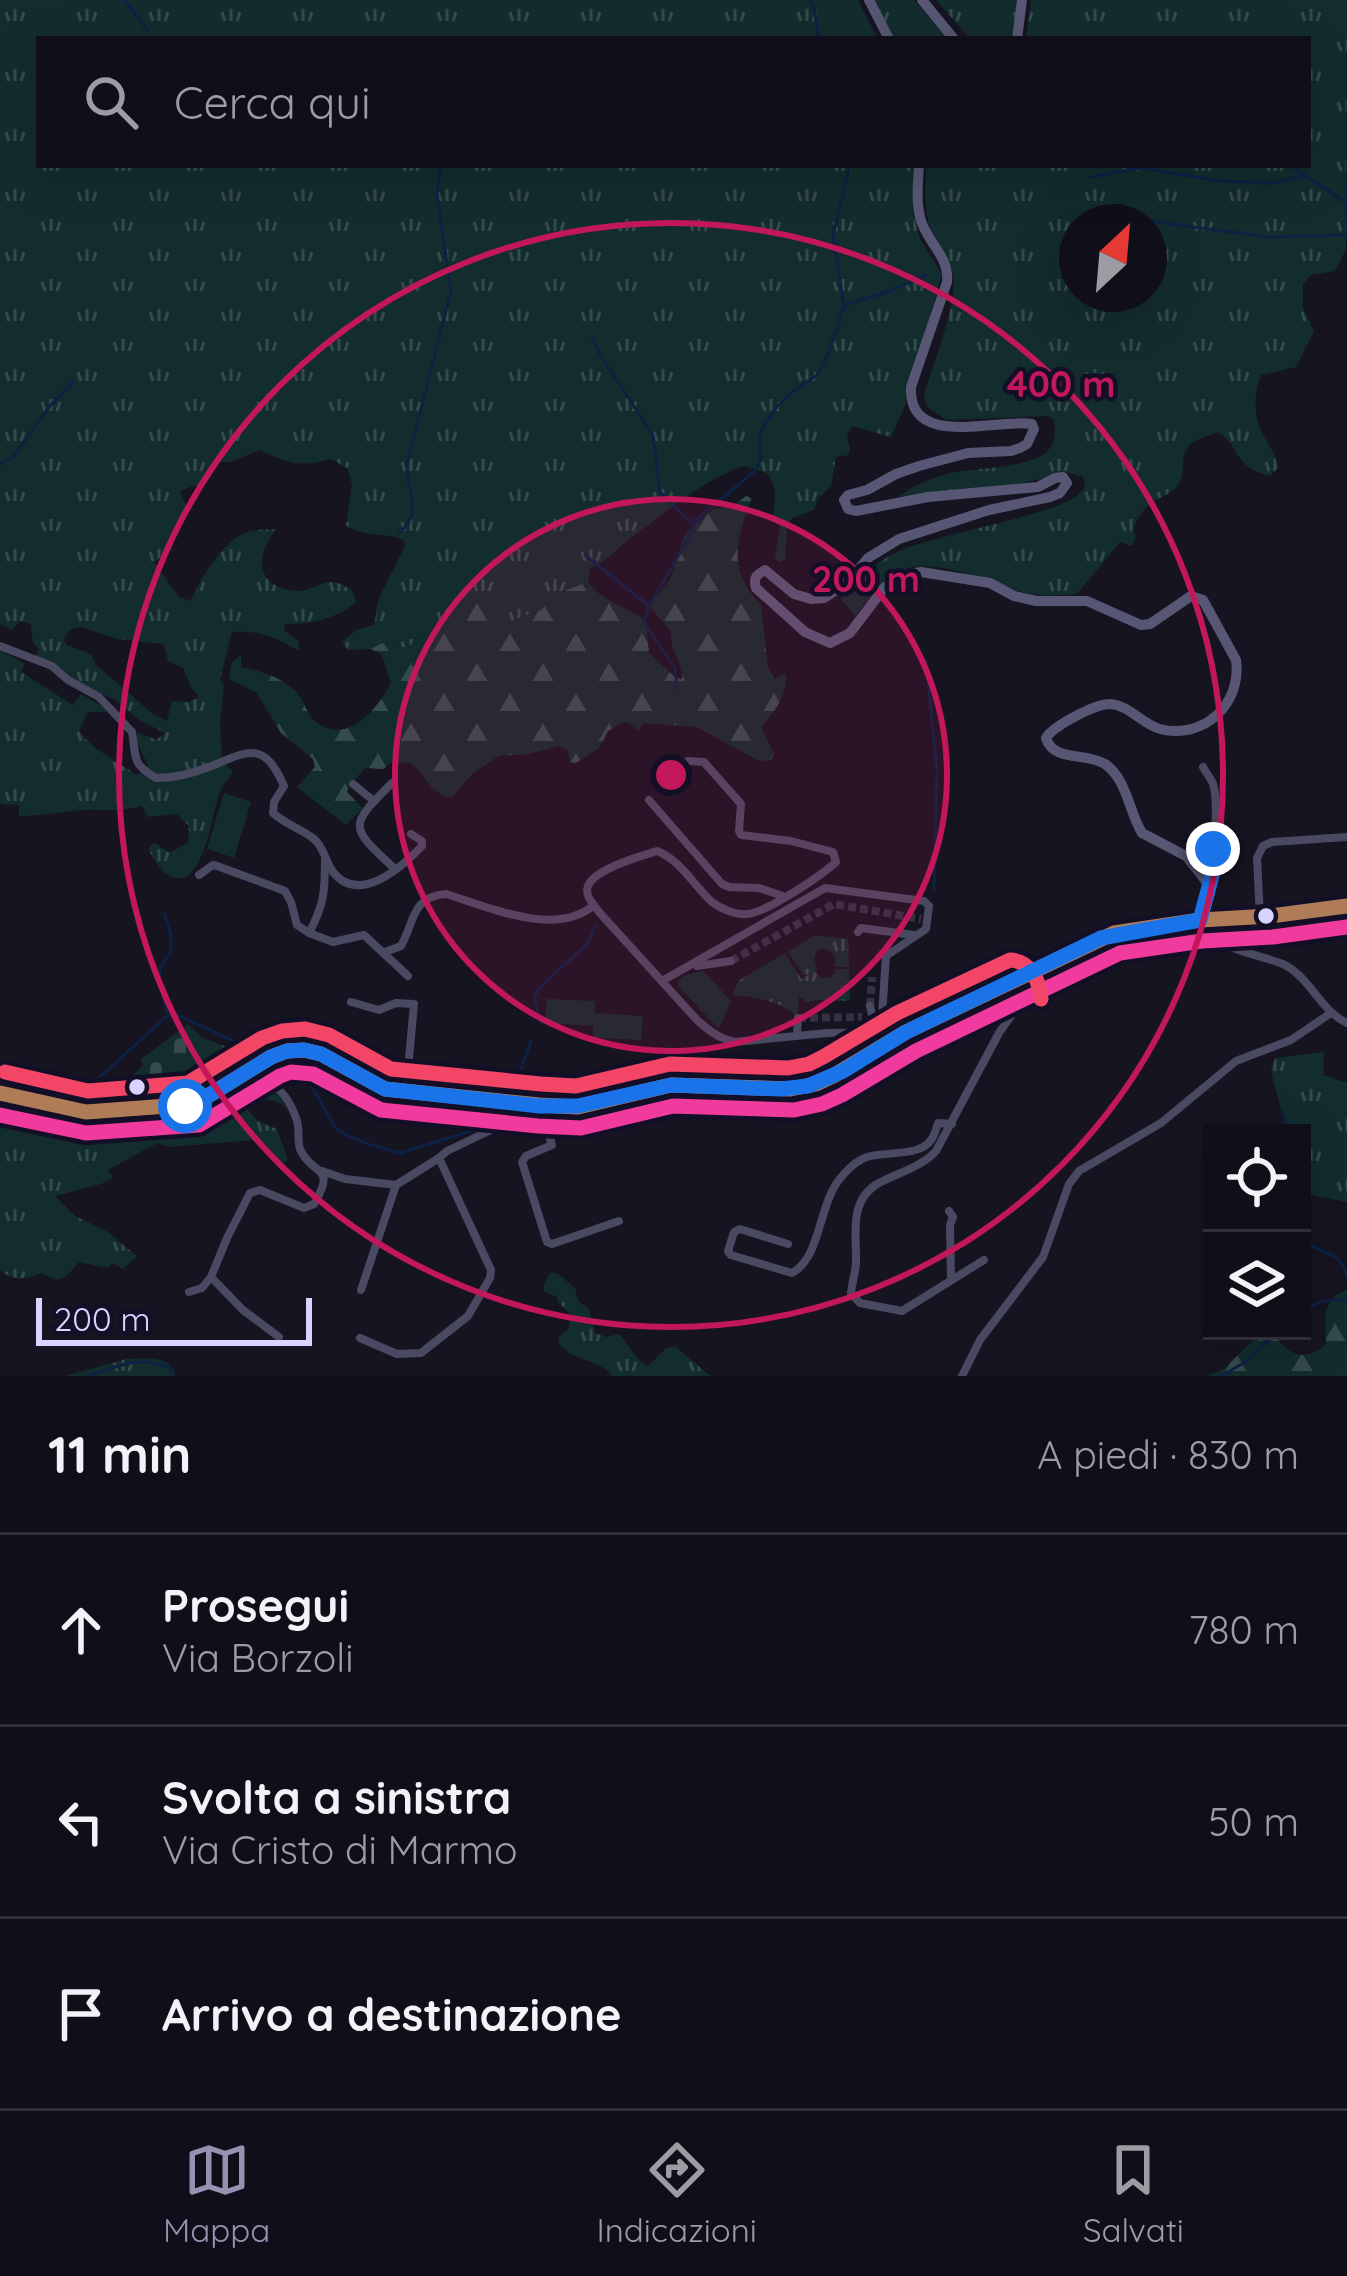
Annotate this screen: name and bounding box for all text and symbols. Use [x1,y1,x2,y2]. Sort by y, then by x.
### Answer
search box [36,36,1311,168]
icon: search [78,69,144,135]
text: Cerca qui [174,74,371,130]
north arrow [1059,204,1167,312]
text: 400 m [1007,361,1115,406]
text: 200 m [812,556,920,601]
centre of rings [650,754,692,796]
route end [1186,822,1240,876]
unlabelled marker [1255,905,1277,927]
unlabelled marker [126,1076,148,1098]
route start [158,1079,212,1133]
map controls [1203,1124,1311,1340]
button: locate [1203,1124,1311,1232]
button: layers [1203,1232,1311,1340]
scale bar [36,1292,312,1345]
text: 200 m [54,1298,151,1339]
text: 11 min [48,1422,191,1486]
text: A piedi · 830 m [1037,1430,1299,1479]
text: Prosegui [162,1577,349,1633]
icon: ahead [48,1597,114,1663]
text: 780 m [1189,1605,1299,1654]
text: Via Borzoli [162,1633,354,1682]
text: Svolta a sinistra [162,1769,511,1825]
icon: left [48,1789,114,1855]
text: 50 m [1208,1797,1299,1846]
text: Via Cristo di Marmo [162,1825,518,1874]
icon: arrive [48,1981,114,2047]
text: Arrivo a destinazione [162,1986,622,2042]
tab: Mappa [163,2137,270,2250]
tab: Indicazioni [596,2137,757,2250]
tab: Salvati [1083,2137,1184,2250]

